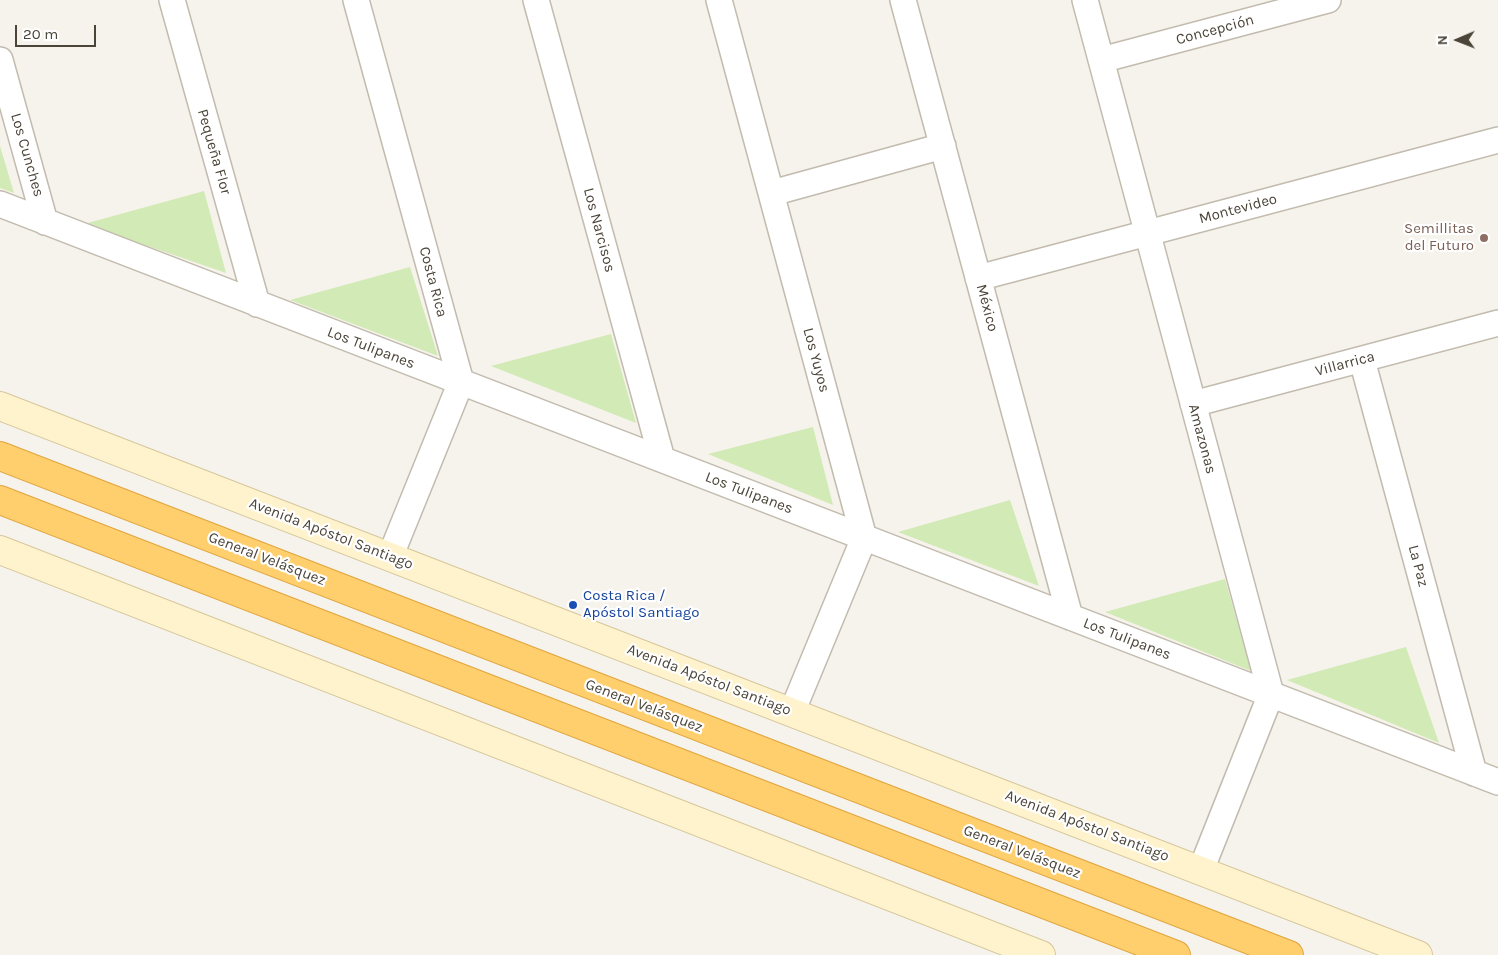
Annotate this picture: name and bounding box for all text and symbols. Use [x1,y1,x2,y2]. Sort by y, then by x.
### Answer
street label: Concepción [1174,11,1256,49]
scale bar [18,15,99,47]
north arrow [1433,15,1483,65]
text: 20 m [23,25,58,43]
text: N [1434,35,1451,45]
street label: Pequeña Flor [193,107,235,197]
street label: Los Cunches [6,111,48,199]
street label: Los Narcisos [579,186,619,274]
street label: Montevideo [1197,190,1279,228]
place label: Semillitas del Futuro [1404,220,1474,255]
marker: Semillitas del Futuro [1478,232,1490,244]
street label: Costa Rica [415,245,451,319]
street label: México [972,282,1002,334]
street label: Los Tulipanes [325,323,417,373]
street label: Los Yuyos [799,326,833,394]
street label: Villarrica [1313,347,1377,381]
street label: Amazonas [1184,402,1220,476]
street label: Los Tulipanes [703,468,795,518]
street label: Avenida Apóstol Santiago [246,494,416,574]
street label: General Velásquez [206,528,328,590]
street label: La Paz [1404,543,1432,589]
place label: Costa Rica / Apóstol Santiago [583,587,699,622]
marker: Costa Rica / Apóstol Santiago [567,599,579,611]
street label: Los Tulipanes [1081,614,1173,664]
street label: Avenida Apóstol Santiago [624,640,794,720]
street label: General Velásquez [583,675,705,737]
street label: Avenida Apóstol Santiago [1002,786,1172,866]
street label: General Velásquez [961,821,1083,883]

